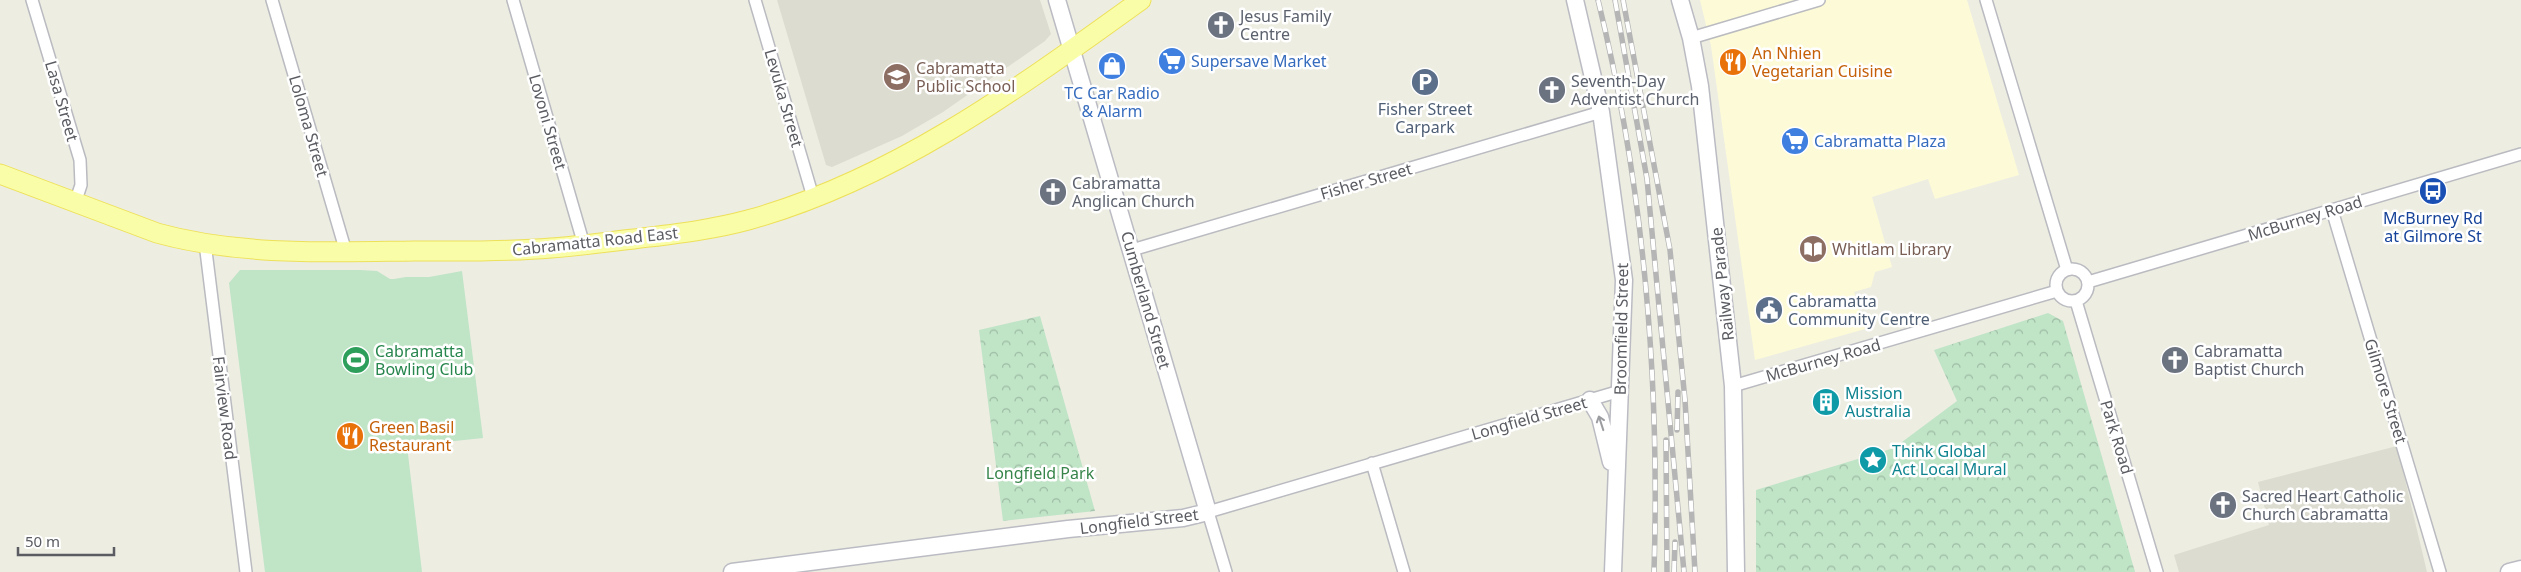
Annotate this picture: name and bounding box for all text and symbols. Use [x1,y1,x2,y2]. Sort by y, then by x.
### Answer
place label: Jesus Family Centre [1238,5,1332,45]
church icon: Jesus Family Centre [1206,10,1236,40]
place label: An Nhien Vegetarian Cuisine [1752,42,1893,82]
street label: Levuka Street [759,46,809,150]
supermarket icon: Supersave Market [1157,46,1187,76]
restaurant icon: An Nhien Vegetarian Cuisine [1718,47,1748,77]
place label: Supersave Market [1191,50,1327,72]
shop icon: TC Car Radio & Alarm [1097,51,1127,81]
place label: Cabramatta Public School [916,57,1015,97]
street label: Lasa Street [40,58,84,144]
school or university icon: Cabramatta Public School [882,62,912,92]
parking icon: Fisher Street Carpark [1410,67,1440,97]
place label: Seventh-Day Adventist Church [1571,70,1699,110]
street label: Lovoni Street [524,72,572,173]
street label: Loloma Street [284,73,334,180]
church icon: Seventh-Day Adventist Church [1537,75,1567,105]
place label: TC Car Radio & Alarm [1064,82,1160,122]
place label: Fisher Street Carpark [1378,98,1472,138]
supermarket icon: Cabramatta Plaza [1780,126,1810,156]
place label: Cabramatta Plaza [1814,130,1946,152]
street label: Fisher Street [1318,157,1415,205]
place label: Cabramatta Anglican Church [1072,172,1195,212]
bus stop icon: McBurney Rd at Gilmore St [2418,176,2448,206]
church icon: Cabramatta Anglican Church [1038,177,1068,207]
street label: McBurney Road [2245,190,2365,246]
place label: McBurney Rd at Gilmore St [2383,207,2483,247]
street label: Cabramatta Road East [511,221,679,261]
street label: Railway Parade [1705,226,1739,342]
street label: Cumberland Street [1116,229,1176,372]
library icon: Whitlam Library [1798,234,1828,264]
place label: Whitlam Library [1832,238,1952,260]
street label: Broomfield Street [1609,262,1633,395]
place label: Cabramatta Community Centre [1788,290,1930,330]
public building icon: Cabramatta Community Centre [1754,295,1784,325]
street label: McBurney Road [1763,333,1883,387]
street label: Gilmore Street [2360,336,2412,446]
place label: Cabramatta Bowling Club [375,340,473,380]
place label: Cabramatta Baptist Church [2194,340,2304,380]
sports icon: Cabramatta Bowling Club [341,345,371,375]
church icon: Cabramatta Baptist Church [2160,345,2190,375]
street label: Fairview Road [208,355,242,461]
place label: Mission Australia [1845,382,1911,422]
building icon: Mission Australia [1811,387,1841,417]
street label: Longfield Street [1469,391,1590,445]
street label: Park Road [2095,397,2139,477]
one-way arrow [1596,415,1606,431]
place label: Green Basil Restaurant [369,416,454,456]
restaurant icon: Green Basil Restaurant [335,421,365,451]
place label: Think Global Act Local Mural [1892,440,2007,480]
place icon: Think Global Act Local Mural [1858,445,1888,475]
park label: Longfield Park [986,462,1095,484]
place label: Sacred Heart Catholic Church Cabramatta [2242,485,2404,525]
church icon: Sacred Heart Catholic Church Cabramatta [2208,490,2238,520]
street label: Longfield Street [1078,503,1200,539]
scale bar [18,524,114,556]
text: 50 m [25,531,60,551]

